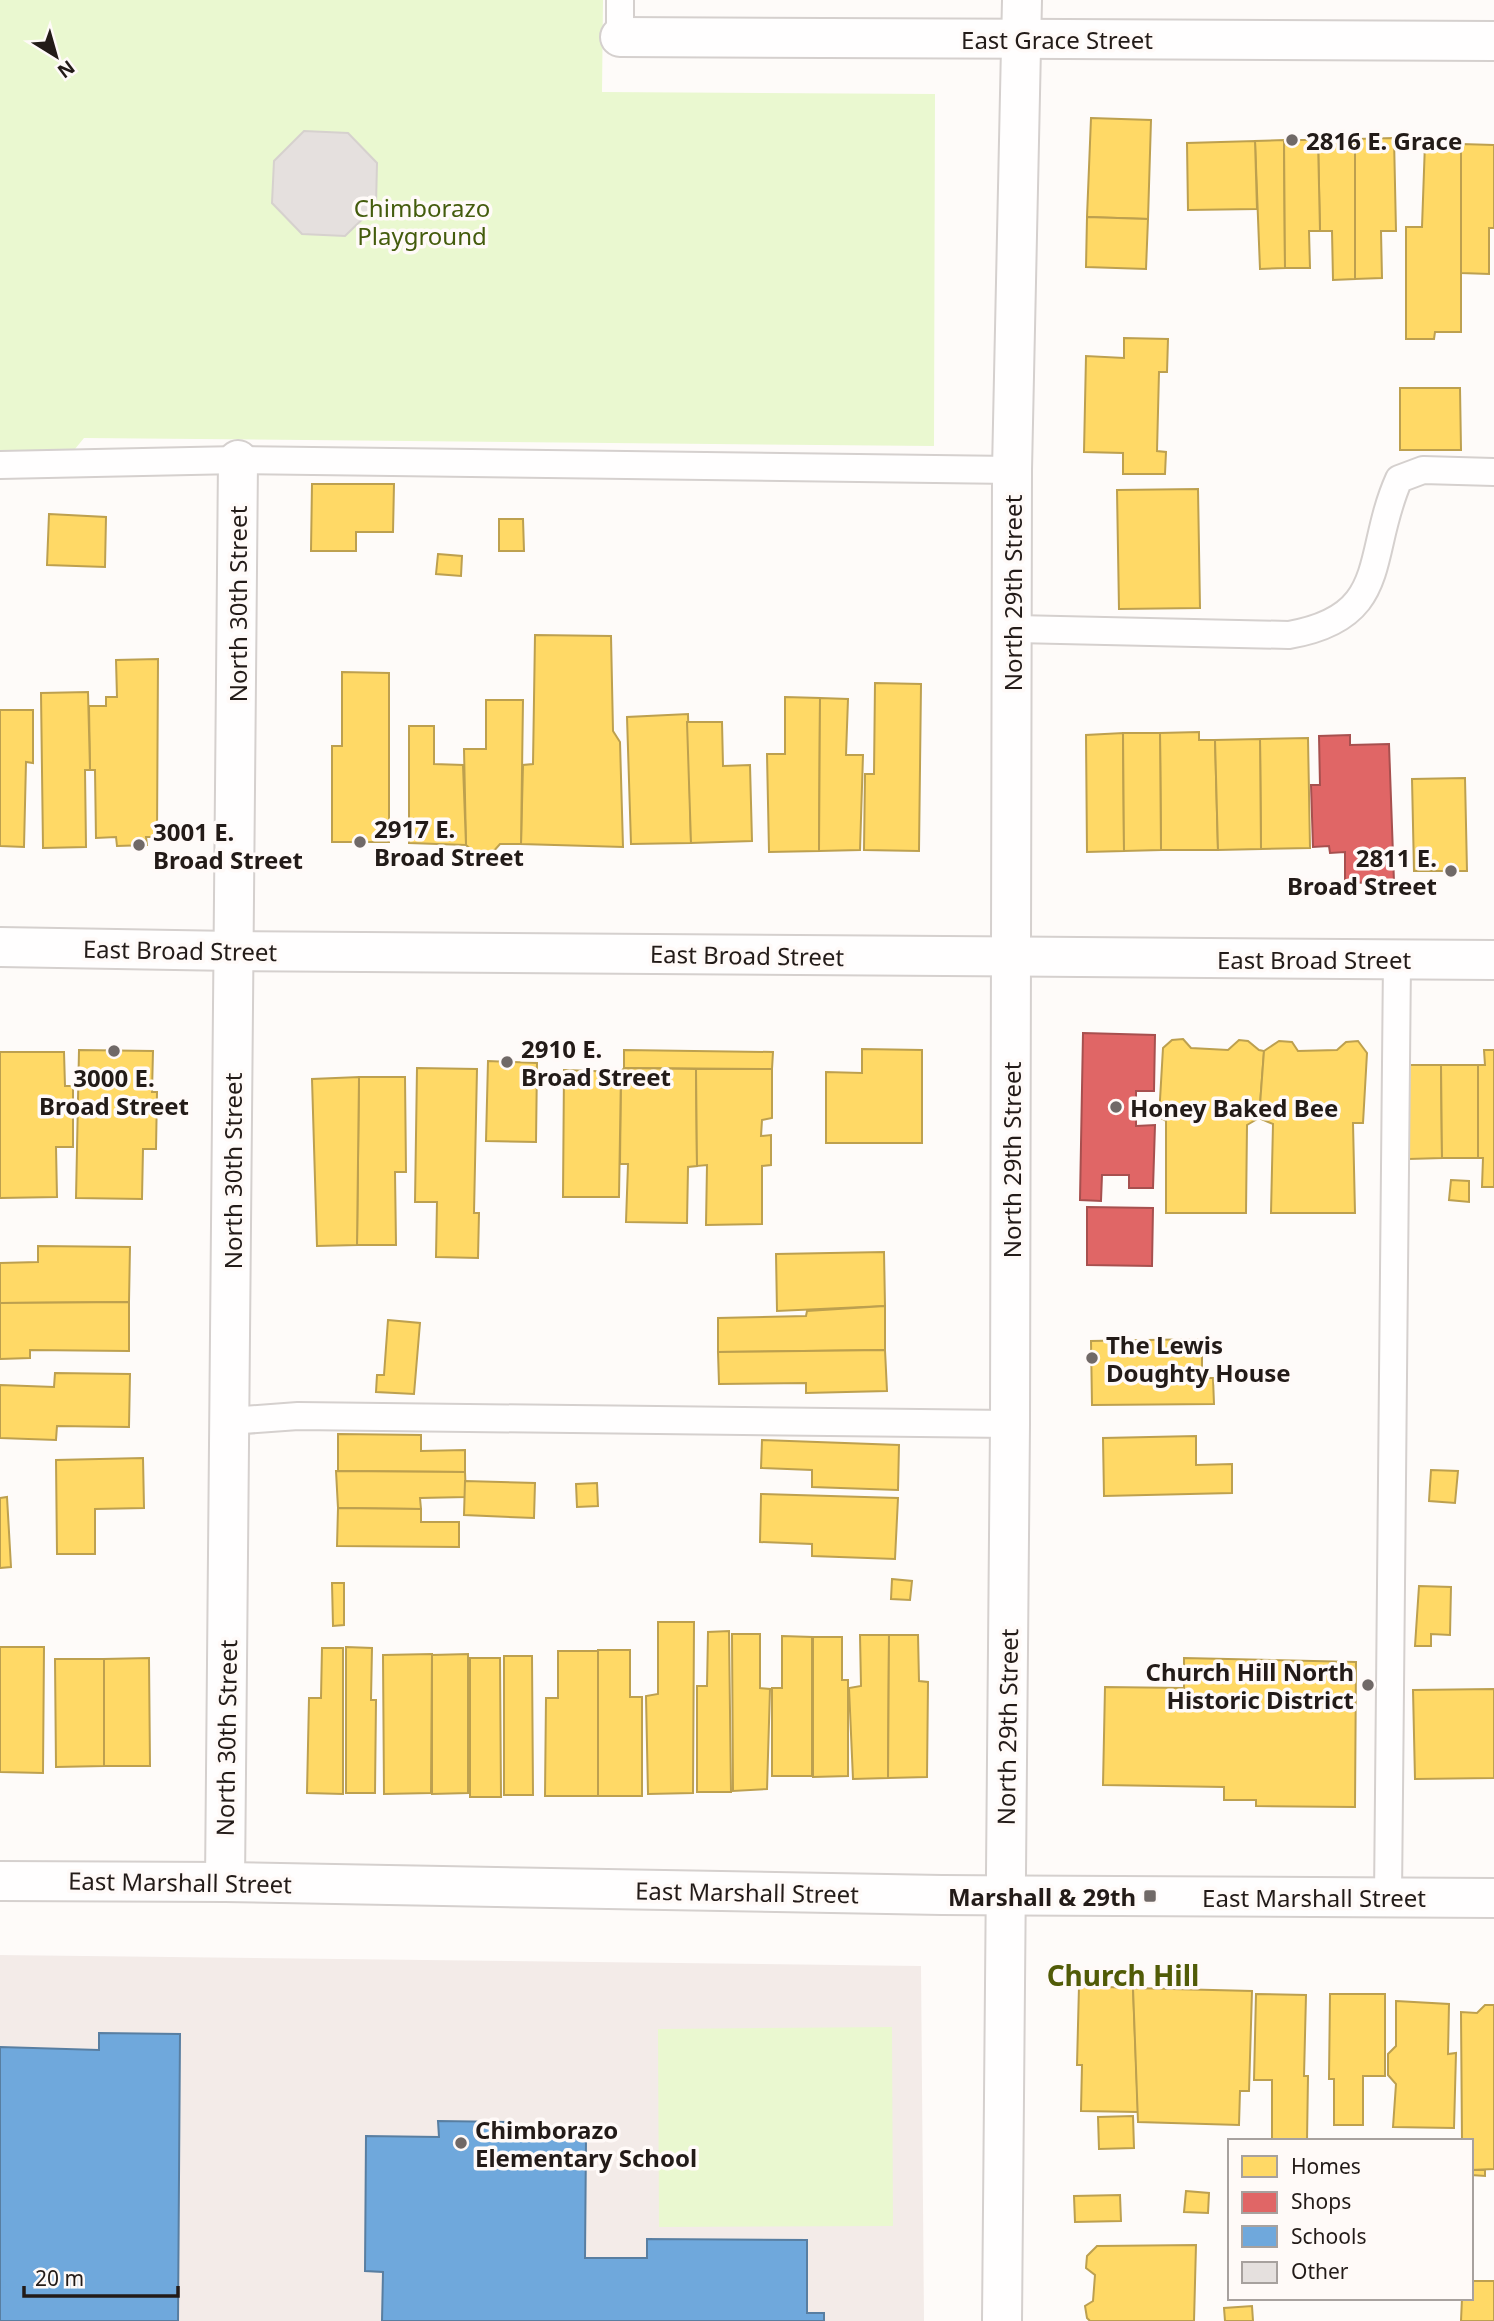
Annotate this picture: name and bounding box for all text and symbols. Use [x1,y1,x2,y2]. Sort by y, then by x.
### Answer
north arrow [21,21,91,91]
street label: East Grace Street [961,23,1153,56]
text: N [52,55,80,85]
place label: 2816 E. Grace [1306,124,1462,157]
marker: 2816 E. Grace [1284,132,1300,148]
park label: Chimborazo Playground [354,191,490,252]
street label: North 29th Street [996,494,1029,691]
street label: North 30th Street [221,505,254,702]
place label: 2917 E. Broad Street [374,812,524,873]
place label: 3001 E. Broad Street [153,815,303,876]
marker: 2917 E. Broad Street [352,834,368,850]
marker: 3001 E. Broad Street [131,837,147,853]
place label: 2811 E. Broad Street [1287,841,1437,902]
marker: 2811 E. Broad Street [1443,863,1459,879]
street label: East Broad Street [83,932,278,968]
street label: East Broad Street [650,937,845,973]
street label: East Broad Street [1217,943,1411,976]
place label: 2910 E. Broad Street [521,1032,671,1093]
marker: 3000 E. Broad Street [106,1043,122,1059]
marker: 2910 E. Broad Street [499,1054,515,1070]
place label: 3000 E. Broad Street [39,1061,189,1122]
street label: North 29th Street [995,1061,1028,1258]
street label: North 30th Street [216,1072,249,1269]
place label: Honey Baked Bee [1130,1091,1338,1124]
marker: Honey Baked Bee [1108,1099,1124,1115]
place label: The Lewis Doughty House [1106,1328,1291,1389]
marker: The Lewis Doughty House [1084,1350,1100,1366]
street label: North 29th Street [989,1628,1025,1826]
street label: North 30th Street [208,1639,244,1837]
place label: Church Hill North Historic District [1146,1655,1354,1716]
marker: Church Hill North Historic District [1360,1677,1376,1693]
street label: East Marshall Street [68,1864,292,1900]
street label: East Marshall Street [635,1874,859,1910]
place label: Marshall & 29th [948,1880,1136,1913]
street label: East Marshall Street [1202,1881,1426,1914]
marker: Marshall & 29th [1142,1888,1158,1904]
district label: Church Hill [1047,1956,1199,1994]
place label: Chimborazo Elementary School [475,2113,697,2174]
marker: Chimborazo Elementary School [453,2135,469,2151]
legend [1228,2139,1473,2300]
text: Homes [1291,2152,1361,2180]
text: Shops [1291,2187,1351,2215]
text: Schools [1291,2222,1366,2250]
scale bar [24,2254,178,2298]
text: Other [1291,2257,1349,2285]
text: 20 m [35,2264,84,2292]

